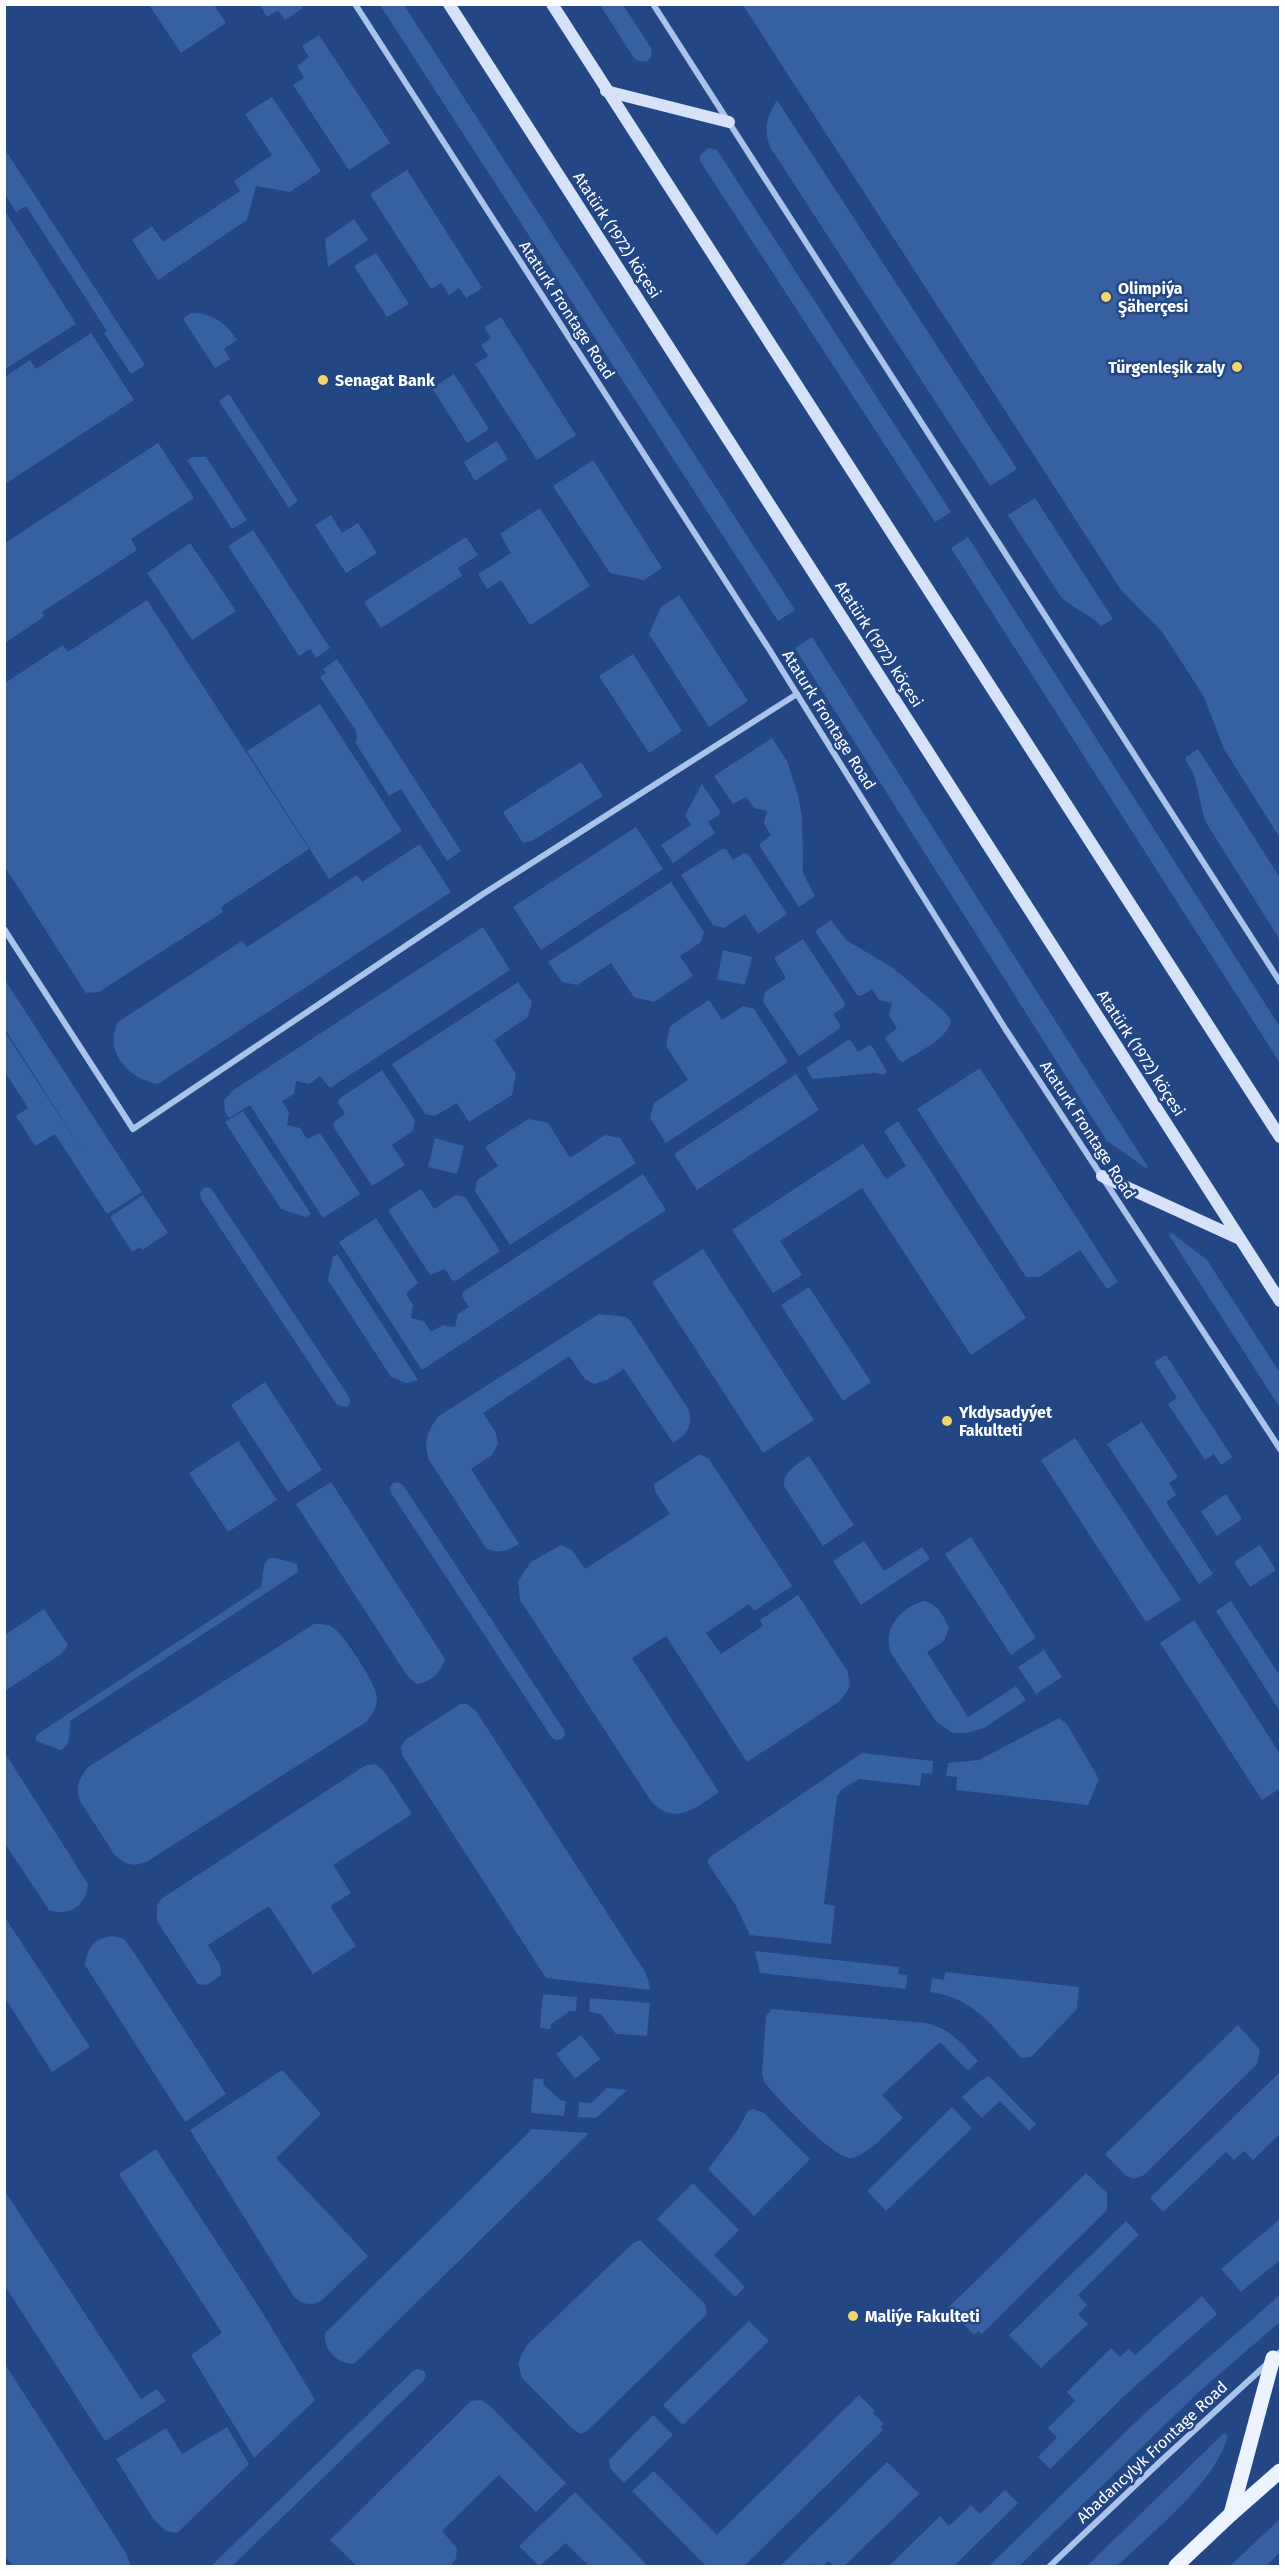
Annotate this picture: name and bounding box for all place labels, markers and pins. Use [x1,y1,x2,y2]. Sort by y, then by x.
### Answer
place label: Olimpiýa Şäherçesi [1118,279,1188,318]
marker: Olimpiýa Şäherçesi [1099,290,1113,304]
place label: Türgenleşik zaly [1108,358,1226,378]
marker: Türgenleşik zaly [1230,360,1244,374]
place label: Senagat Bank [335,371,435,390]
marker: Senagat Bank [316,373,330,387]
place label: Ykdysadyýet Fakulteti [958,1403,1053,1440]
marker: Ykdysadyýet Fakulteti [940,1414,954,1428]
place label: Maliýe Fakulteti [865,2307,980,2326]
marker: Maliýe Fakulteti [846,2309,860,2323]

